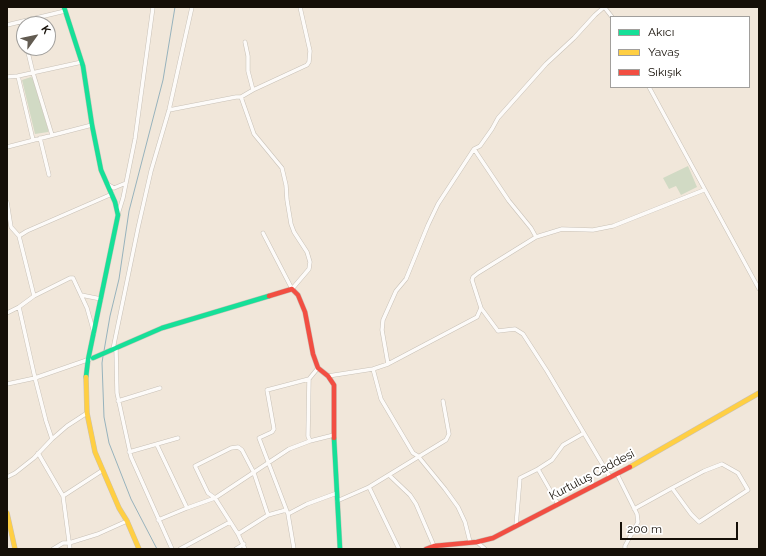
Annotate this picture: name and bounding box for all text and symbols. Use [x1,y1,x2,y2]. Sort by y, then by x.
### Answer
north arrow [16,16,56,56]
legend [610,16,750,88]
text: K [38,23,53,36]
text: Akıcı [648,25,674,39]
text: Yavaş [648,45,680,59]
text: Sıkışık [648,65,682,79]
street label: Kurtuluş Caddesi [547,446,637,504]
scale bar [622,514,740,540]
text: 200 m [627,522,662,536]

